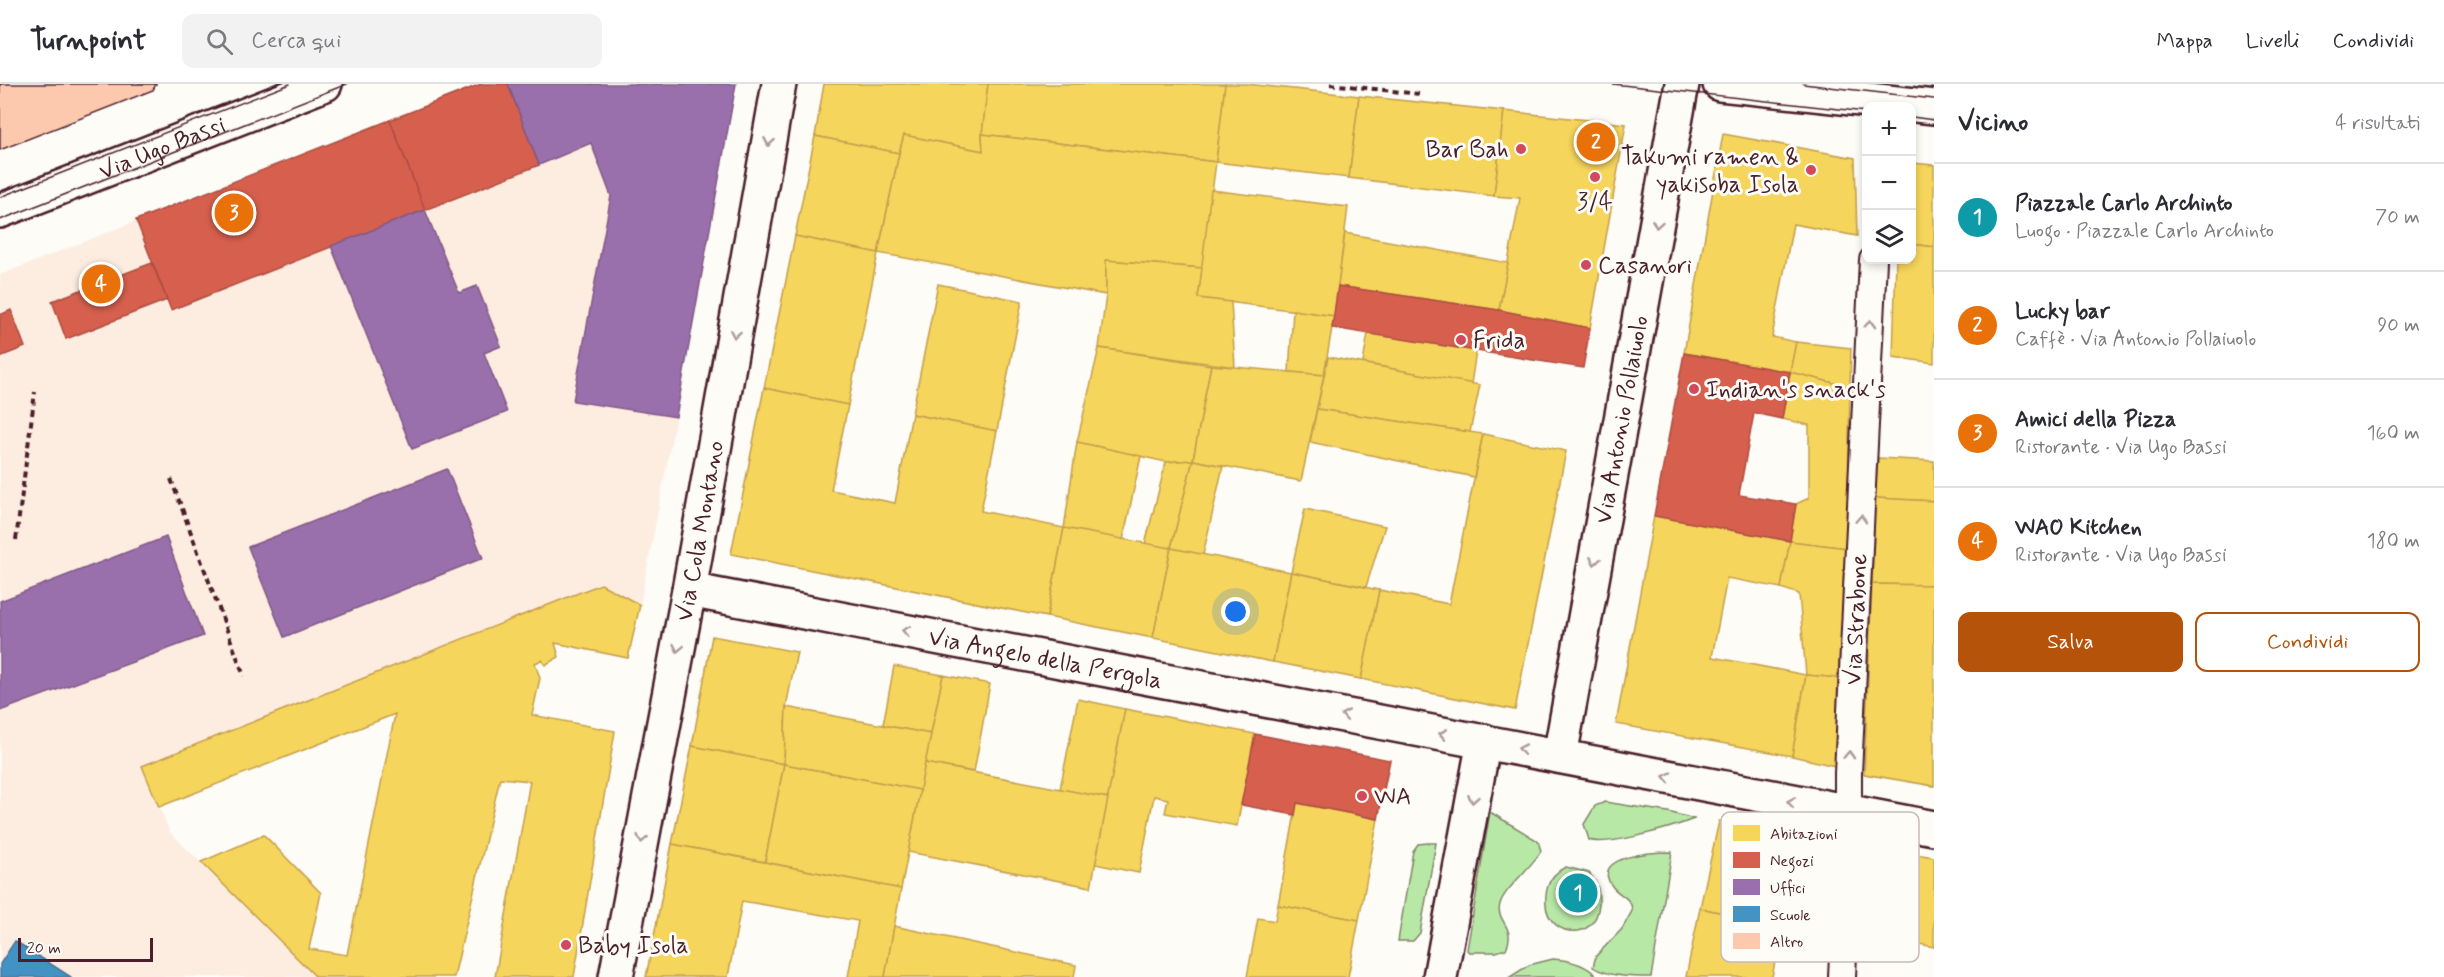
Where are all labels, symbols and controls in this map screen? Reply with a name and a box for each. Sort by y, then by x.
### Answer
search box [182,14,602,68]
text: Turnpoint [30,23,146,60]
icon: search [203,25,236,58]
text: Cerca qui [251,27,341,55]
text: Mappa [2157,27,2213,55]
text: Livelli [2246,27,2300,55]
text: Condividi [2333,27,2414,55]
map controls [1862,102,1916,264]
button: + [1862,102,1916,156]
text: Vicino [1958,106,2028,140]
street label: Via Ugo Bassi [95,110,231,188]
text: 4 risultati [2335,110,2420,137]
pin: 2 [1576,120,1616,164]
place label: Bar Bah [1426,135,1509,166]
one-way arrow [763,136,776,146]
marker: Bar Bah [1514,142,1528,156]
place label: Takumi ramen & yakisoba Isola [1621,142,1799,201]
button: − [1862,156,1916,210]
marker: Takumi ramen & yakisoba Isola [1804,163,1818,177]
marker: 3/4 [1588,170,1602,184]
place label: 3/4 [1577,187,1613,218]
pin: 3 [214,190,254,236]
text: Piazzale Carlo Archinto [2015,190,2233,218]
text: 1 [1973,204,1982,231]
text: 70 m [2375,204,2420,231]
button: layers [1862,210,1916,264]
text: Luogo · Piazzale Carlo Archinto [2015,218,2274,245]
one-way arrow [1651,219,1664,229]
place label: Casanori [1598,251,1692,282]
marker: Casanori [1579,258,1593,272]
pin: 4 [82,262,120,306]
text: Lucky bar [2015,298,2110,326]
text: 2 [1973,312,1982,339]
text: 90 m [2377,312,2420,339]
street label: Via Antonio Pollaiuolo [1588,313,1657,526]
one-way arrow [1863,319,1876,328]
place label: Frida [1473,326,1525,357]
text: Caffè · Via Antonio Pollaiuolo [2015,326,2256,353]
one-way arrow [729,328,742,338]
marker: Frida [1454,333,1468,347]
place label: Indian's snack's [1706,375,1886,406]
marker: Indian's snack's [1687,382,1701,396]
text: Amici della Pizza [2015,406,2176,434]
text: 3 [1973,420,1982,447]
text: 160 m [2367,420,2420,447]
text: Ristorante · Via Ugo Bassi [2015,434,2227,461]
street label: Via Cola Montano [669,438,732,624]
one-way arrow [1854,514,1867,523]
text: WAO Kitchen [2015,514,2142,542]
text: 4 [1972,528,1983,555]
text: 180 m [2367,528,2420,555]
text: Ristorante · Via Ugo Bassi [2015,542,2227,569]
street label: Via Strabone [1838,553,1876,686]
one-way arrow [1589,555,1602,565]
your location [1221,597,1250,626]
button: Salva [1958,612,2183,672]
button: Condividi [2195,612,2420,672]
street label: Via Angelo della Pergola [926,622,1165,697]
one-way arrow [901,625,911,638]
one-way arrow [672,642,685,652]
one-way arrow [1340,709,1350,722]
one-way arrow [1438,728,1448,741]
one-way arrow [1517,743,1527,756]
one-way arrow [1843,751,1856,760]
one-way arrow [1663,771,1673,784]
place label: WA [1374,782,1411,813]
marker: WA [1355,789,1369,803]
one-way arrow [1467,793,1480,803]
one-way arrow [1786,796,1796,809]
legend [1721,812,1919,962]
text: Abitazioni [1770,824,1838,845]
one-way arrow [636,834,649,844]
text: Negozi [1770,851,1814,873]
pin: 1 [1558,870,1598,916]
text: Uffici [1770,878,1806,899]
text: Scuole [1770,905,1811,926]
place label: Baby Isola [578,931,689,962]
text: Altro [1770,932,1803,953]
scale bar [18,935,153,962]
text: 20 m [27,938,61,959]
marker: Baby Isola [559,938,573,952]

